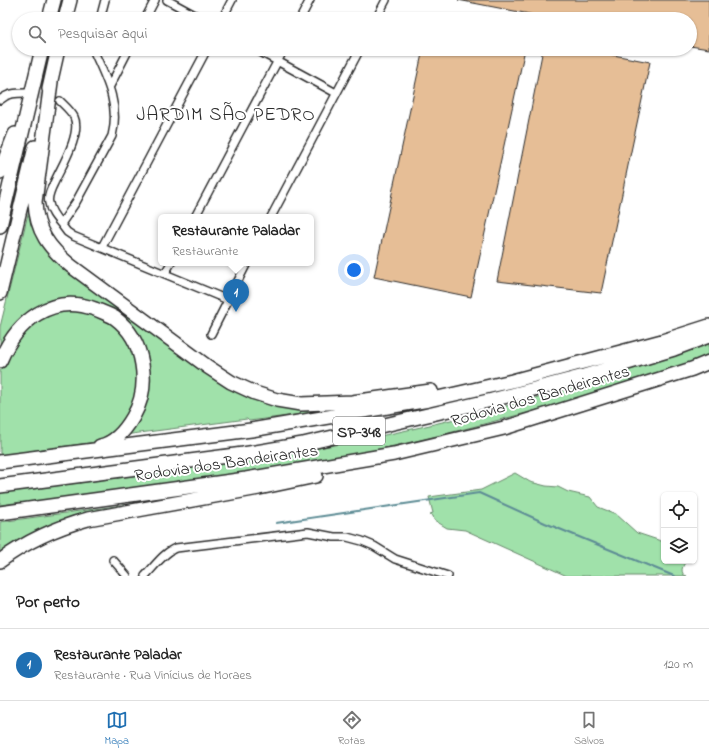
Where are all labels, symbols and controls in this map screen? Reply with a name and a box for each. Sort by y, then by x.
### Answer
search box [12,12,697,56]
icon: search [26,23,48,45]
text: Pesquisar aqui [58,23,147,45]
district label: JARDIM SÃO PEDRO [136,102,316,129]
popup [158,214,314,266]
text: Restaurante Paladar [172,220,300,242]
text: Restaurante [172,242,238,261]
your location [344,260,364,280]
pin: 1 [223,279,249,312]
street label: Rodovia dos Bandeirantes [448,359,633,434]
road number: SP-348 [333,417,385,445]
street label: Rodovia dos Bandeirantes [133,438,320,489]
map controls [661,492,697,564]
button: locate [661,492,697,528]
button: layers [661,528,697,564]
text: Por perto [16,590,80,615]
text: Restaurante Paladar [54,644,182,666]
text: 1 [27,655,31,674]
text: 120 m [663,655,693,674]
text: Restaurante · Rua Vinícius de Moraes [54,666,252,685]
tab: Mapa [104,709,129,749]
tab: Rotas [338,709,365,749]
tab: Salvos [574,709,604,749]

